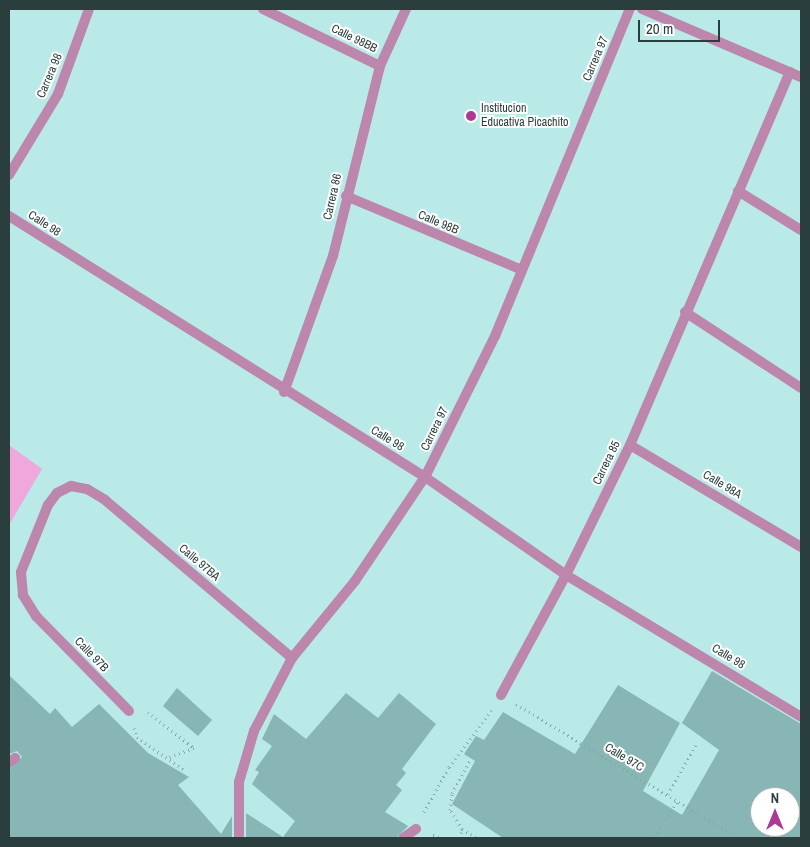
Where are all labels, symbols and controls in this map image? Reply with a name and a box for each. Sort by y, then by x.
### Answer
scale bar [640,10,722,42]
text: 20 m [646,18,673,39]
street label: Calle 98BB [329,22,379,56]
street label: Carrera 97 [580,35,612,83]
street label: Carrera 98 [34,52,66,100]
place label: Institucion Educativa Picachito [481,102,569,130]
marker: Institucion Educativa Picachito [465,110,477,122]
street label: Carrera 86 [321,172,345,222]
street label: Calle 98 [25,208,63,240]
street label: Calle 98B [416,208,460,238]
street label: Carrera 97 [418,405,452,453]
street label: Calle 98 [368,424,406,454]
street label: Carrera 85 [590,439,624,487]
street label: Calle 98A [700,468,744,502]
street label: Calle 97BA [176,542,222,584]
street label: Calle 97B [71,635,111,675]
street label: Calle 98 [709,642,747,672]
street label: Calle 97C [602,741,646,775]
north arrow [750,787,800,837]
text: N [771,789,779,807]

